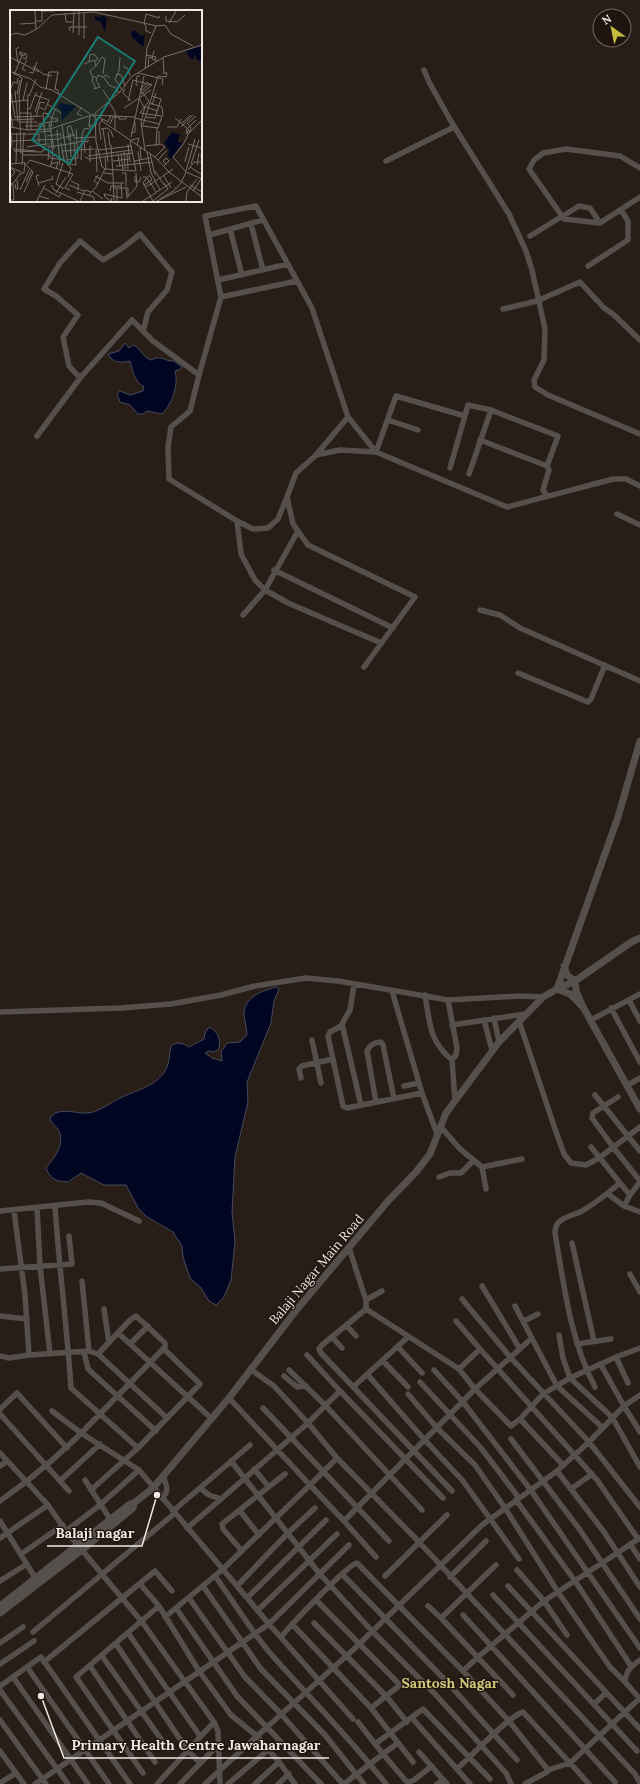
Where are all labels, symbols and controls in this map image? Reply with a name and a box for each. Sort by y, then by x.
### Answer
north arrow [592,8,632,48]
inset map [10,10,202,202]
text: N [599,11,614,28]
street label: Balaji Nagar Main Road [265,1211,368,1328]
callout: Balaji nagar [47,1520,142,1546]
text: Balaji nagar [56,1524,135,1542]
district label: Santosh Nagar [402,1674,499,1692]
callout: Primary Health Centre Jawaharnagar [64,1732,329,1758]
text: Primary Health Centre Jawaharnagar [71,1736,321,1754]

